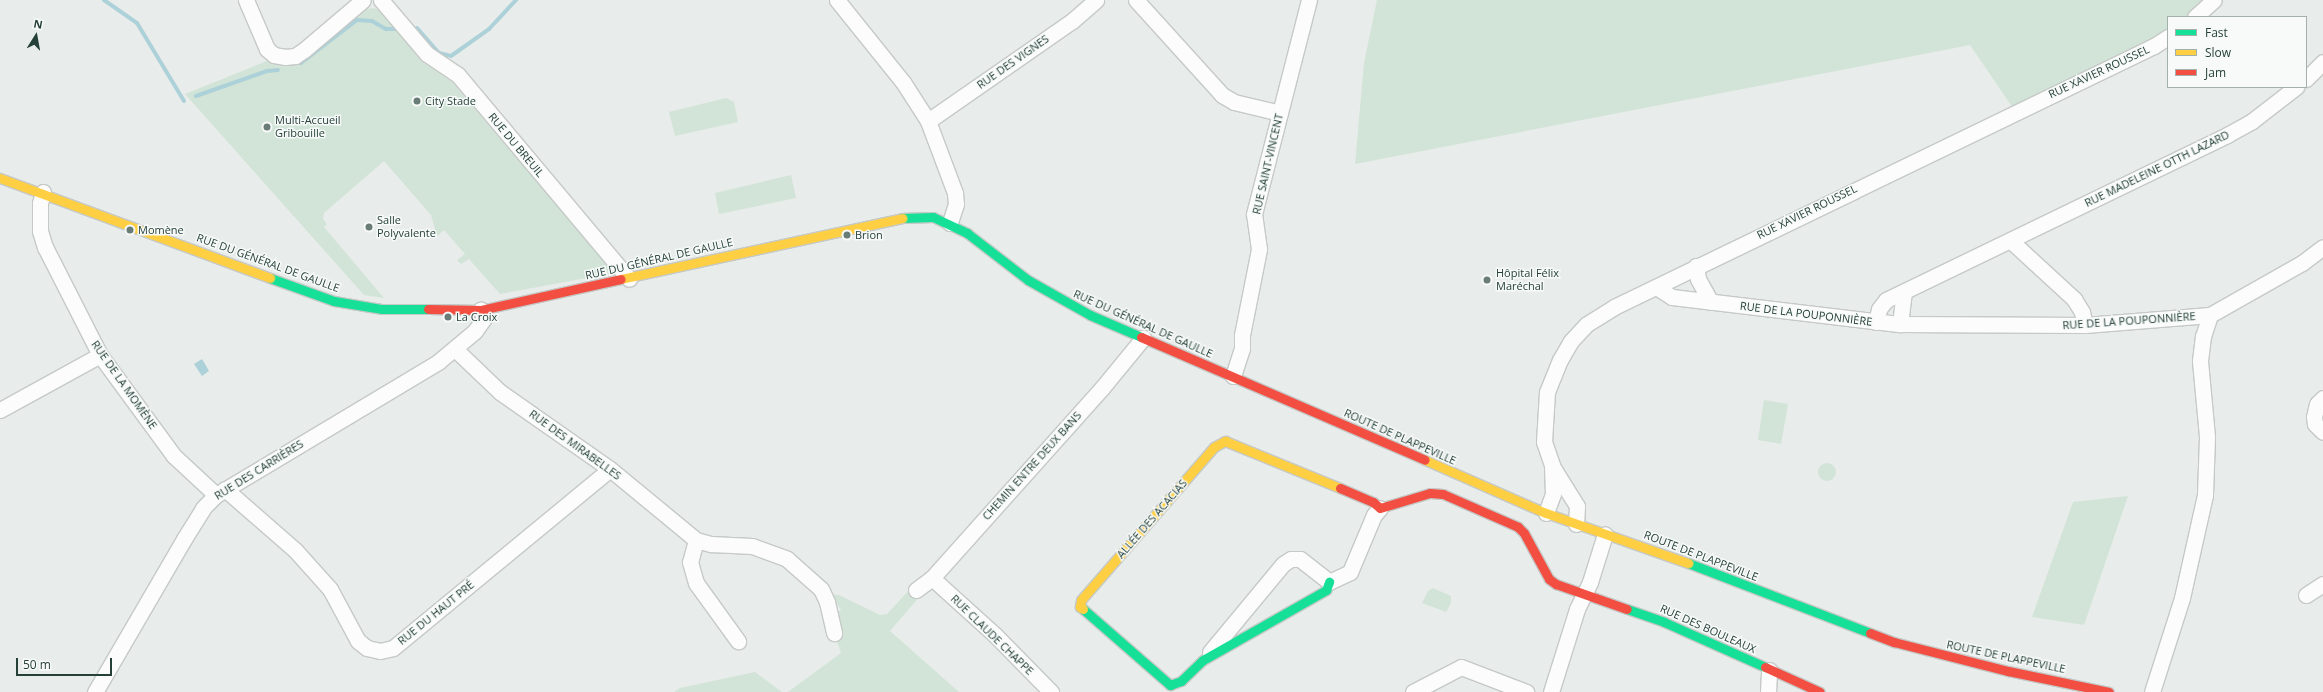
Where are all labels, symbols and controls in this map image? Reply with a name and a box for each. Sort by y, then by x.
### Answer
north arrow [16,16,56,56]
text: N [33,16,44,32]
legend [2167,16,2307,88]
text: Fast [2205,24,2228,41]
street label: RUE DES VIGNES [974,32,1052,92]
street label: RUE XAVIER ROUSSEL [2046,43,2152,101]
text: Slow [2205,44,2231,61]
text: Jam [2205,64,2226,81]
place label: City Stade [425,94,476,108]
marker: City Stade [412,96,422,106]
street label: RUE DU BREUIL [485,110,547,180]
street label: RUE SAINT-VINCENT [1250,112,1286,216]
place label: Multi-Accueil Gribouille [275,114,341,140]
marker: Multi-Accueil Gribouille [262,122,272,132]
street label: RUE MADELEINE OTTH LAZARD [2083,128,2231,210]
street label: RUE XAVIER ROUSSEL [1755,182,1859,242]
place label: Salle Polyvalente [377,214,436,240]
marker: Salle Polyvalente [364,222,374,232]
place label: Momène [138,223,184,237]
marker: Momène [125,225,135,235]
place label: Brion [855,228,883,242]
marker: Brion [842,230,852,240]
street label: RUE DU GÉNÉRAL DE GAULLE [195,231,341,295]
street label: RUE DU GÉNÉRAL DE GAULLE [584,236,734,282]
place label: Hôpital Félix Maréchal [1496,267,1559,293]
marker: Hôpital Félix Maréchal [1481,274,1493,286]
street label: RUE DU GÉNÉRAL DE GAULLE [1071,287,1215,361]
street label: RUE DE LA POUPONNIÈRE [1739,299,1873,329]
place label: La Croix [456,310,497,324]
street label: RUE DE LA POUPONNIÈRE [2062,310,2196,332]
marker: La Croix [443,312,453,322]
street label: RUE DE LA MOMÈNE [88,338,160,432]
street label: ROUTE DE PLAPPEVILLE [1342,406,1458,468]
street label: RUE DES MIRABELLES [526,407,624,483]
street label: CHEMIN ENTRE DEUX BANS [980,409,1084,523]
street label: RUE DES CARRIÈRES [212,437,306,503]
street label: ALLÉE DES ACACIAS [1114,477,1190,561]
street label: ROUTE DE PLAPPEVILLE [1642,528,1760,584]
street label: RUE DU HAUT PRÉ [395,578,477,648]
street label: RUE CLAUDE CHAPPE [948,592,1036,678]
street label: RUE DES BOULEAUX [1658,602,1758,656]
street label: ROUTE DE PLAPPEVILLE [1945,638,2067,676]
scale bar [18,650,114,676]
text: 50 m [23,656,51,673]

